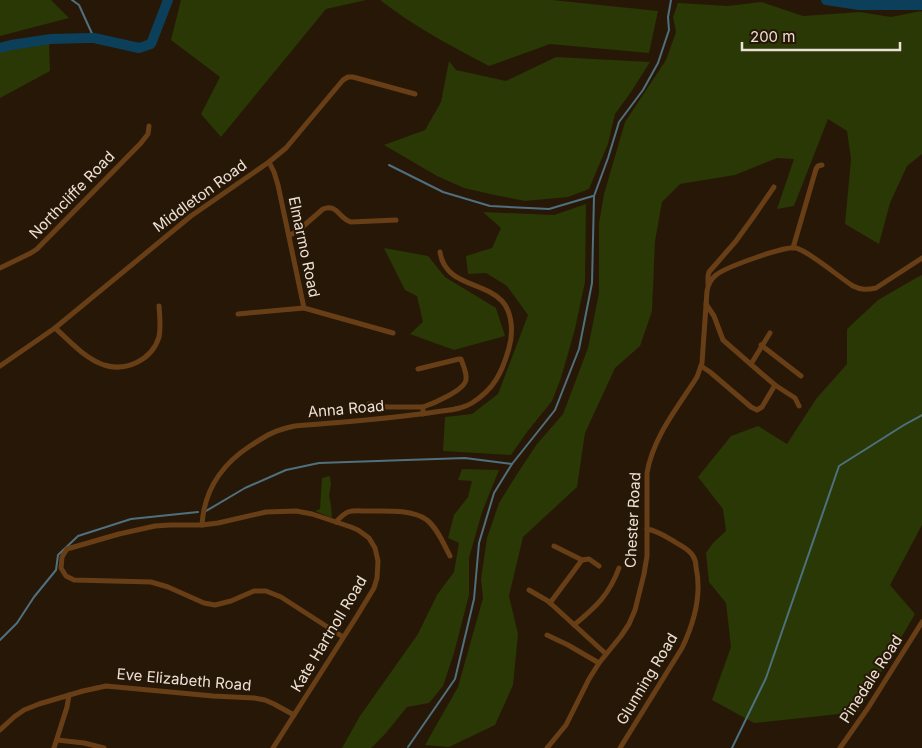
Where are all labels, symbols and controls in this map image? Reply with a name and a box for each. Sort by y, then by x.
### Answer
scale bar [742,20,900,52]
text: 200 m [750,27,795,46]
street label: Northcliffe Road [25,147,118,243]
street label: Middleton Road [149,155,250,236]
street label: Elmarmo Road [285,195,324,299]
street label: Anna Road [307,396,385,421]
street label: Chester Road [621,472,645,568]
street label: Kate Hartnoll Road [286,572,371,695]
street label: Glunning Road [612,629,681,728]
street label: Pinedale Road [835,631,906,726]
street label: Eve Elizabeth Road [116,664,252,695]

